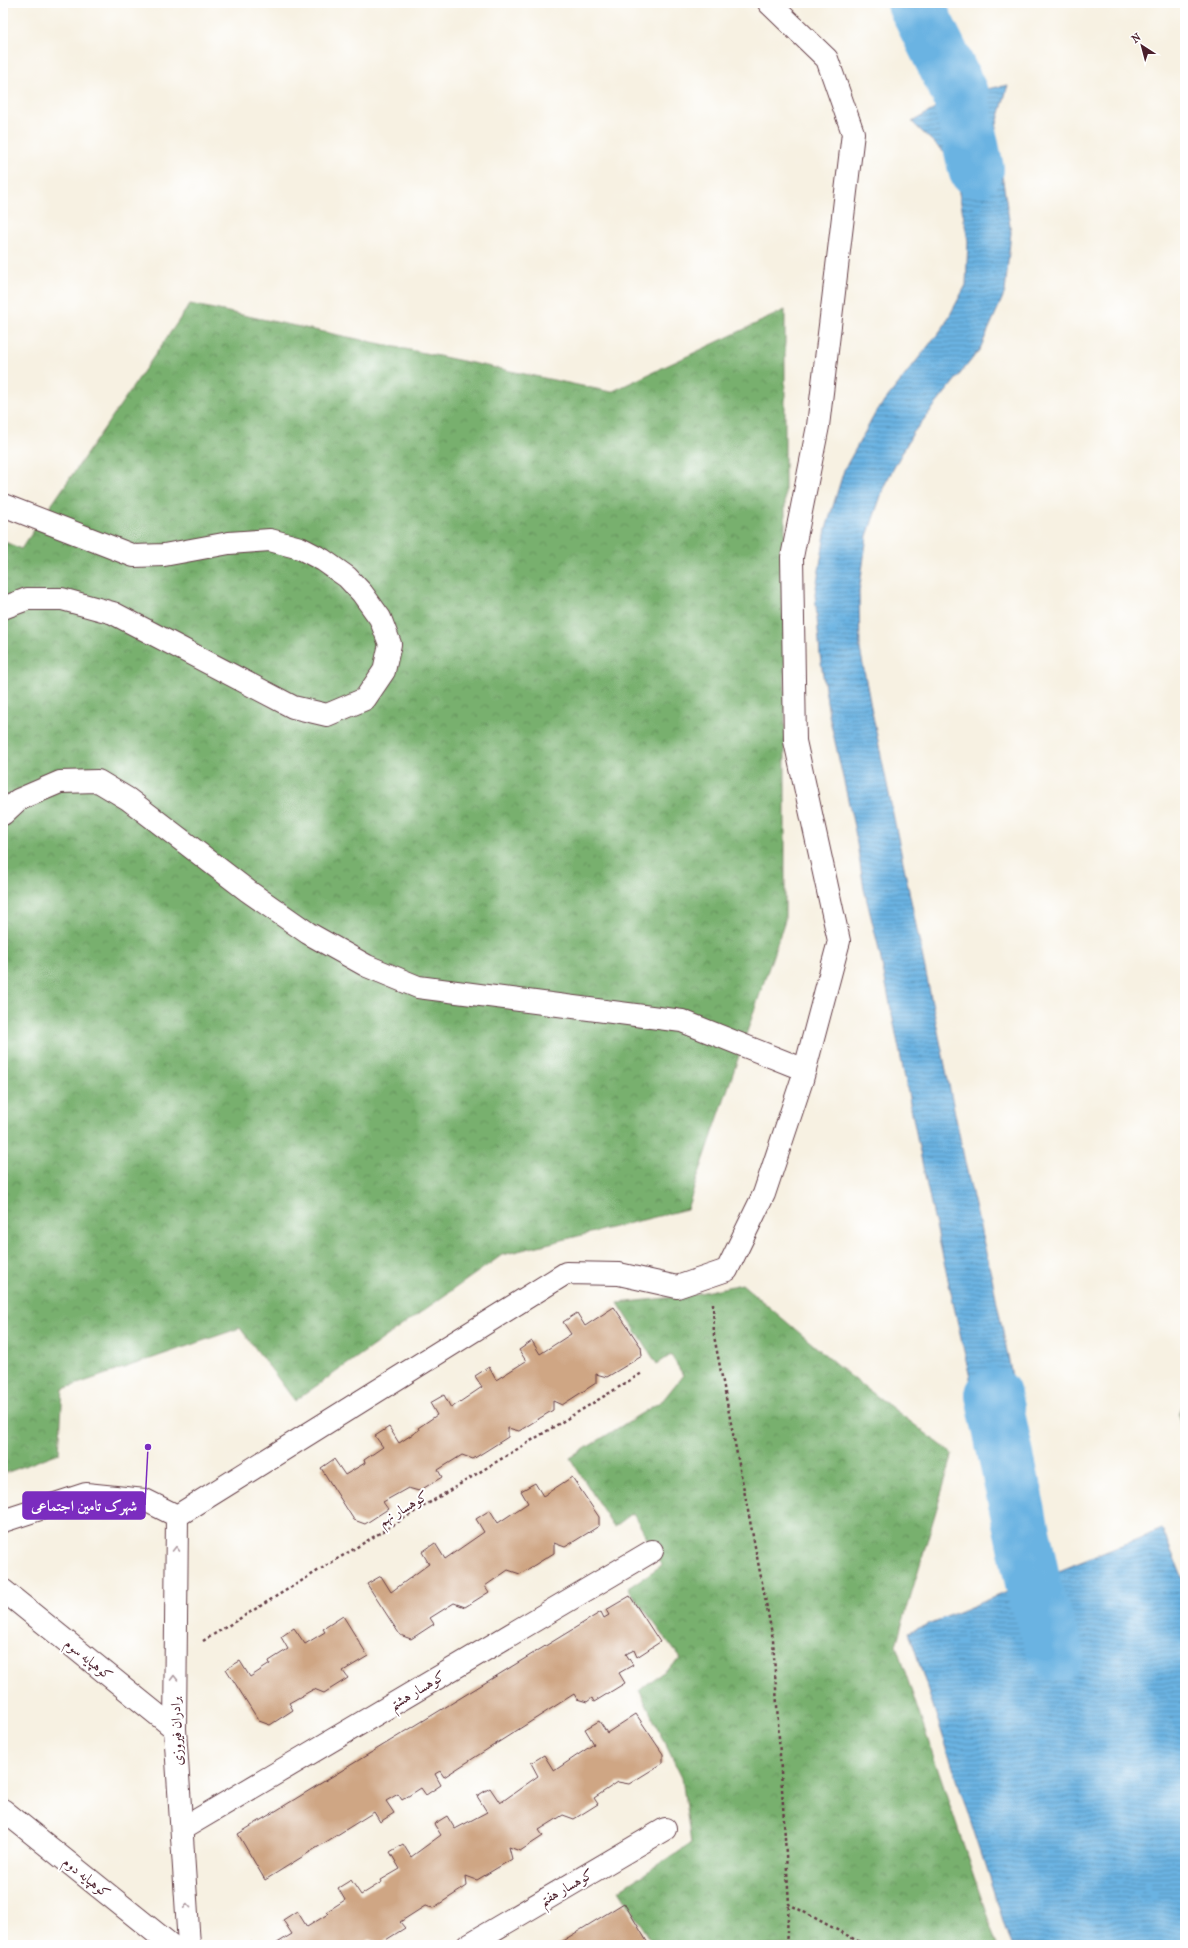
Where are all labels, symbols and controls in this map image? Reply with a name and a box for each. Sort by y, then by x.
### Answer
north arrow [1122,26,1162,66]
text: N [1129,30,1144,46]
street label: کوهسار نهم [375,1487,434,1534]
callout: شهرک تامین اجتماعی [23,1492,145,1519]
text: شهرک تامین اجتماعی [30,1497,137,1516]
one-way arrow [172,1546,180,1552]
street label: کوهپایه سوم [59,1635,116,1687]
street label: کوهسار هشتم [386,1667,451,1718]
one-way arrow [170,1675,178,1681]
street label: برادران فیروزی [167,1696,186,1766]
street label: کوهپایه دوم [57,1853,114,1905]
street label: کوهسار هفتم [536,1865,599,1914]
one-way arrow [182,1903,191,1909]

